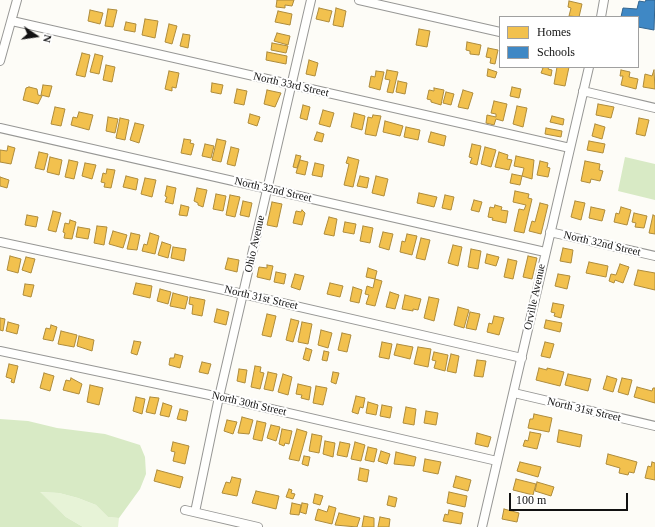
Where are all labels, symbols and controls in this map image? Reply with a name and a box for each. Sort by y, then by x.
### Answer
north arrow [16,16,56,56]
legend [499,16,639,68]
text: Homes [537,25,571,39]
text: N [41,33,54,44]
text: Schools [537,45,575,59]
street label: North 33rd Street [252,70,330,100]
street label: North 32nd Street [233,175,313,205]
street label: Ohio Avenue [242,214,268,274]
street label: North 32nd Street [562,229,642,259]
street label: Orville Avenue [522,263,548,331]
street label: North 31st Street [223,283,299,313]
street label: North 30th Street [210,389,288,419]
street label: North 31st Street [546,395,622,425]
scale bar [511,485,630,511]
text: 100 m [516,493,546,507]

